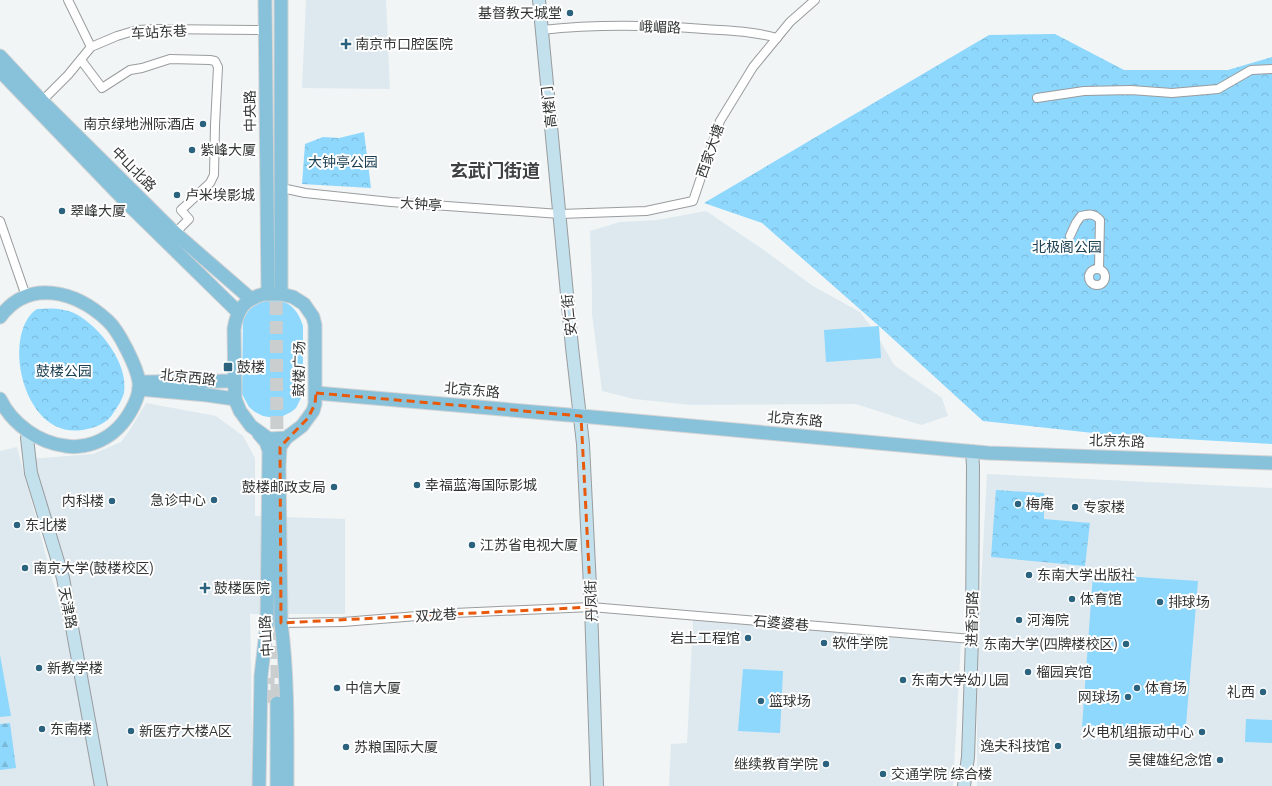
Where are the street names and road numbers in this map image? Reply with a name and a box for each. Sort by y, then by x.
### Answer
street label: 峨嵋路 [639,18,681,36]
street label: 车站东巷 [131,23,187,41]
street label: 高楼门 [539,85,559,129]
street label: 中央路 [242,90,258,132]
street label: 西家大塘 [693,122,727,180]
street label: 中山北路 [109,144,159,194]
street label: 大钟亭 [399,195,443,213]
street label: 安仁街 [559,293,579,337]
street label: 鼓楼广场 [291,341,307,397]
street label: 北京西路 [159,366,217,388]
street label: 北京东路 [443,380,501,400]
street label: 北京东路 [766,409,824,429]
street label: 北京东路 [1089,432,1145,450]
street label: 丹凤街 [582,580,600,622]
street label: 天津路 [56,586,80,630]
street label: 进香河路 [964,591,980,647]
street label: 双龙巷 [414,606,458,624]
street label: 石婆婆巷 [752,613,810,633]
street label: 中山路 [257,614,275,658]

